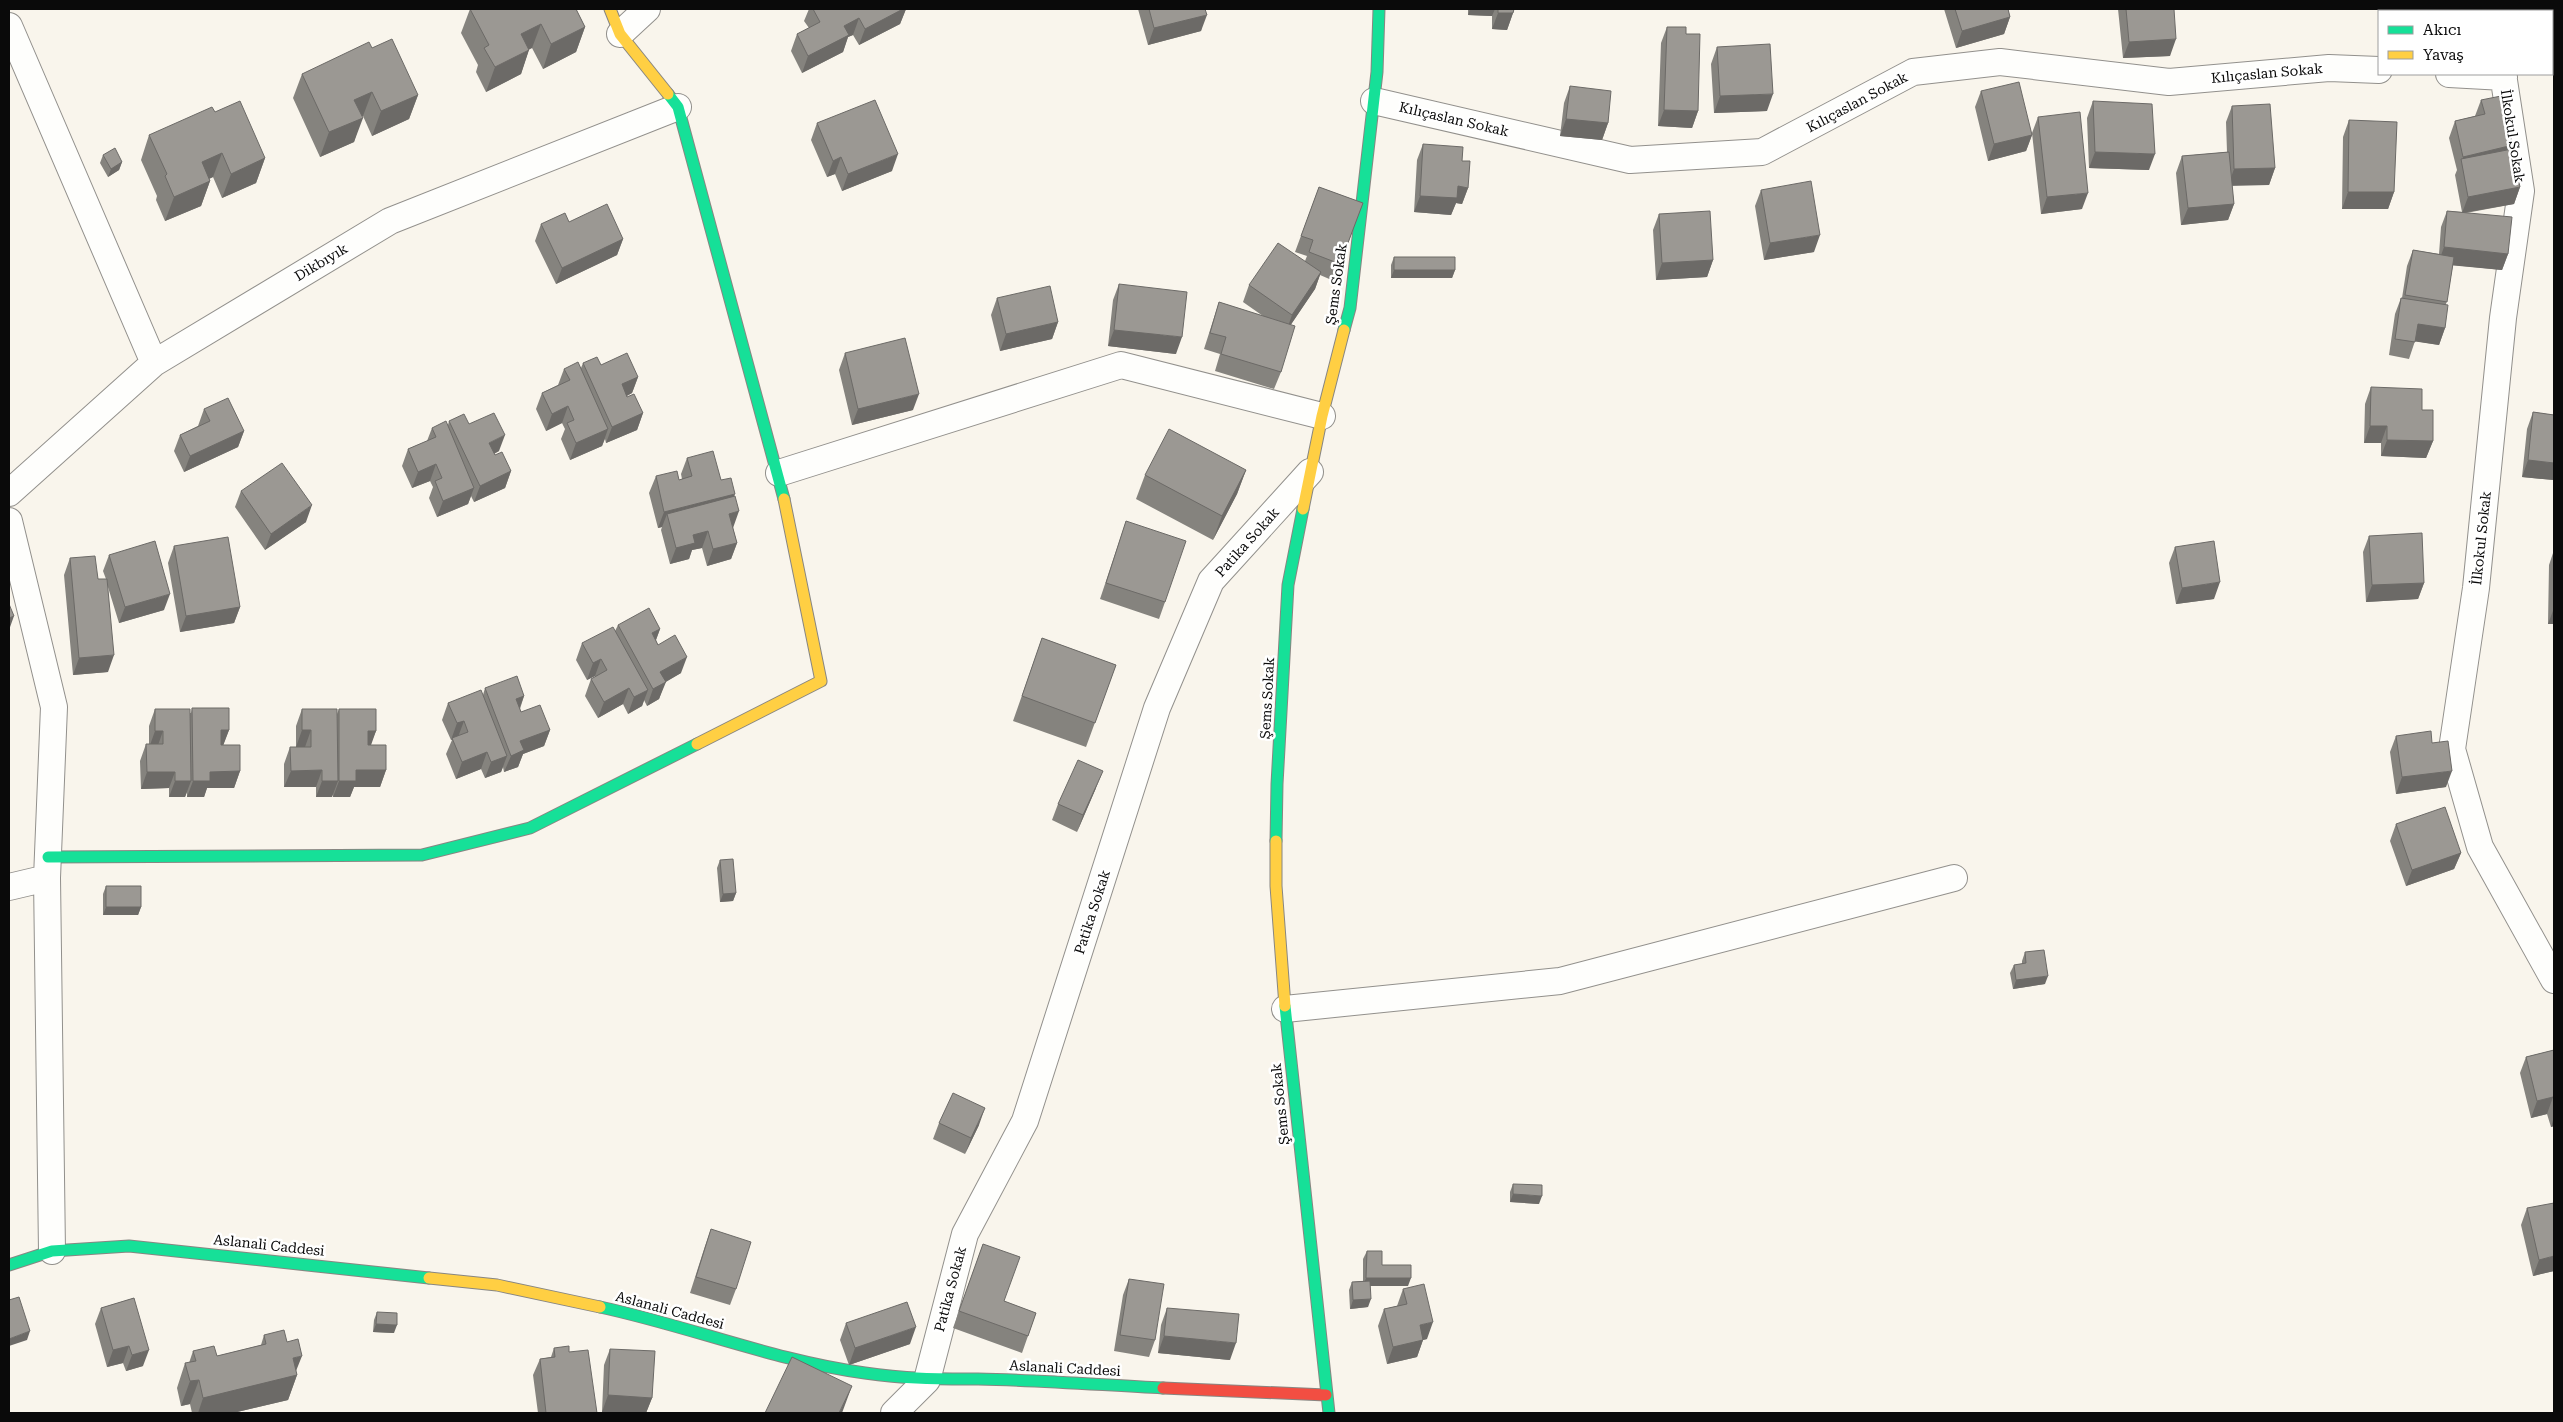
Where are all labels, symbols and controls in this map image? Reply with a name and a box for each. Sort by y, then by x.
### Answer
legend [2378,10,2553,75]
text: Akıcı [2423,21,2461,39]
text: Yavaş [2423,46,2464,64]
street label: Kılıçaslan Sokak [2210,60,2324,86]
street label: Kılıçaslan Sokak [1804,69,1910,135]
street label: İlkokul Sokak [2498,88,2528,184]
street label: Kılıçaslan Sokak [1397,99,1511,139]
street label: Dikbıyık [292,240,350,284]
street label: Şems Sokak [1322,242,1350,326]
street label: İlkokul Sokak [2468,490,2494,586]
street label: Patika Sokak [1212,504,1282,580]
street label: Şems Sokak [1257,657,1277,739]
street label: Patika Sokak [1071,868,1113,956]
street label: Şems Sokak [1268,1062,1292,1146]
street label: Aslanali Caddesi [213,1231,326,1259]
street label: Patika Sokak [931,1244,969,1333]
street label: Aslanali Caddesi [614,1288,727,1332]
street label: Aslanali Caddesi [1009,1357,1122,1379]

